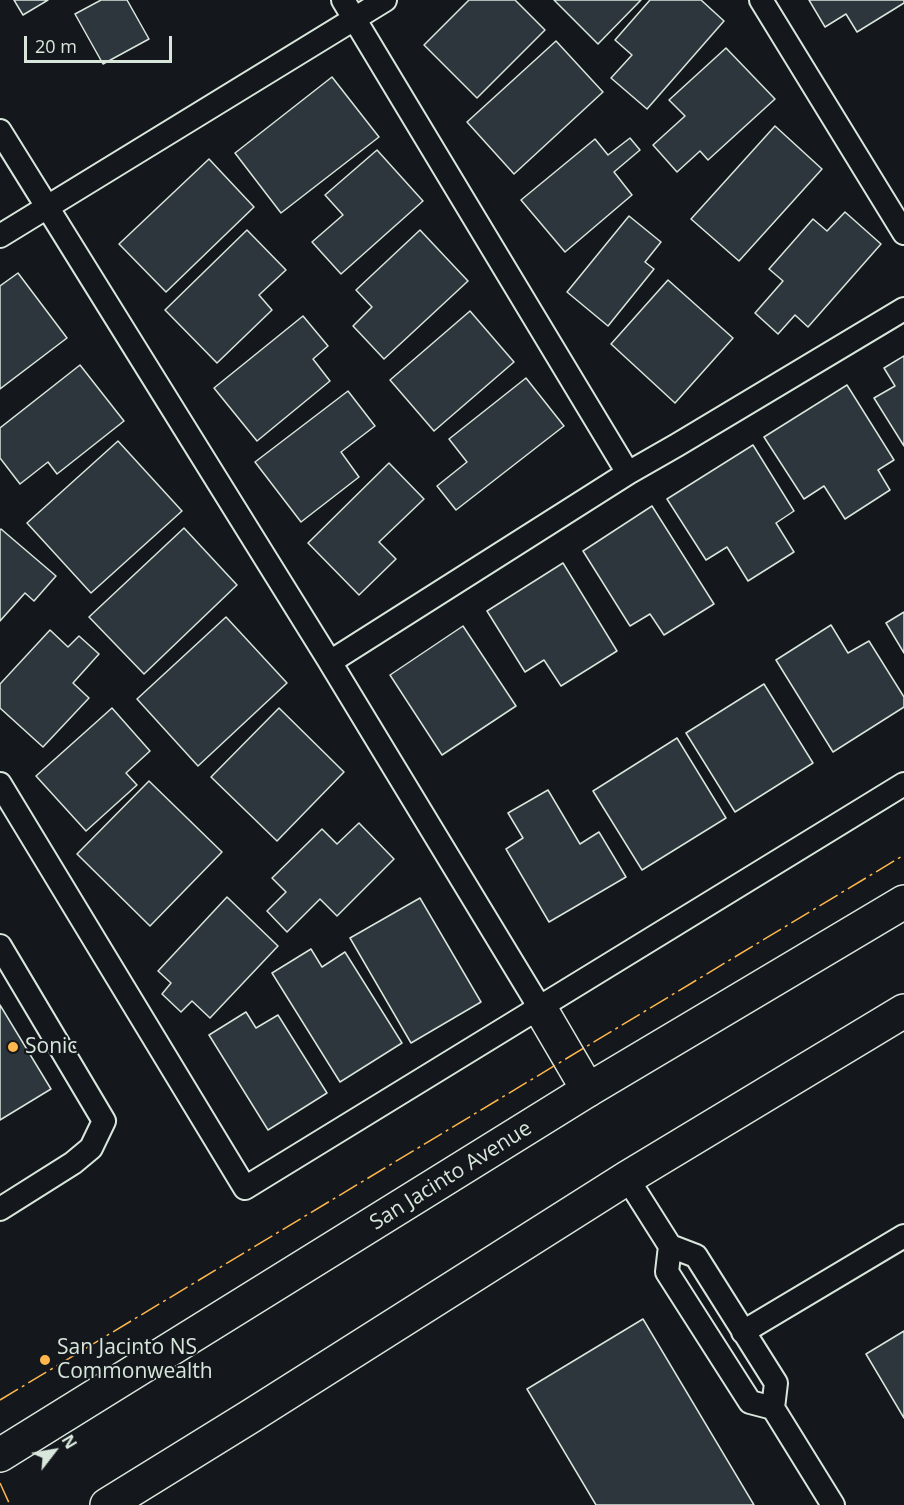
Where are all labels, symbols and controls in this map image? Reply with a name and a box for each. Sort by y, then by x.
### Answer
scale bar [27,24,176,62]
text: 20 m [35,34,77,58]
place label: Sonic [25,1034,77,1060]
marker: Sonic [6,1040,20,1054]
street label: San Jacinto Avenue [366,1116,536,1236]
place label: San Jacinto NS Commonwealth [57,1335,213,1385]
marker: San Jacinto NS Commonwealth [38,1353,52,1367]
north arrow [24,1421,84,1481]
text: N [57,1430,82,1453]

